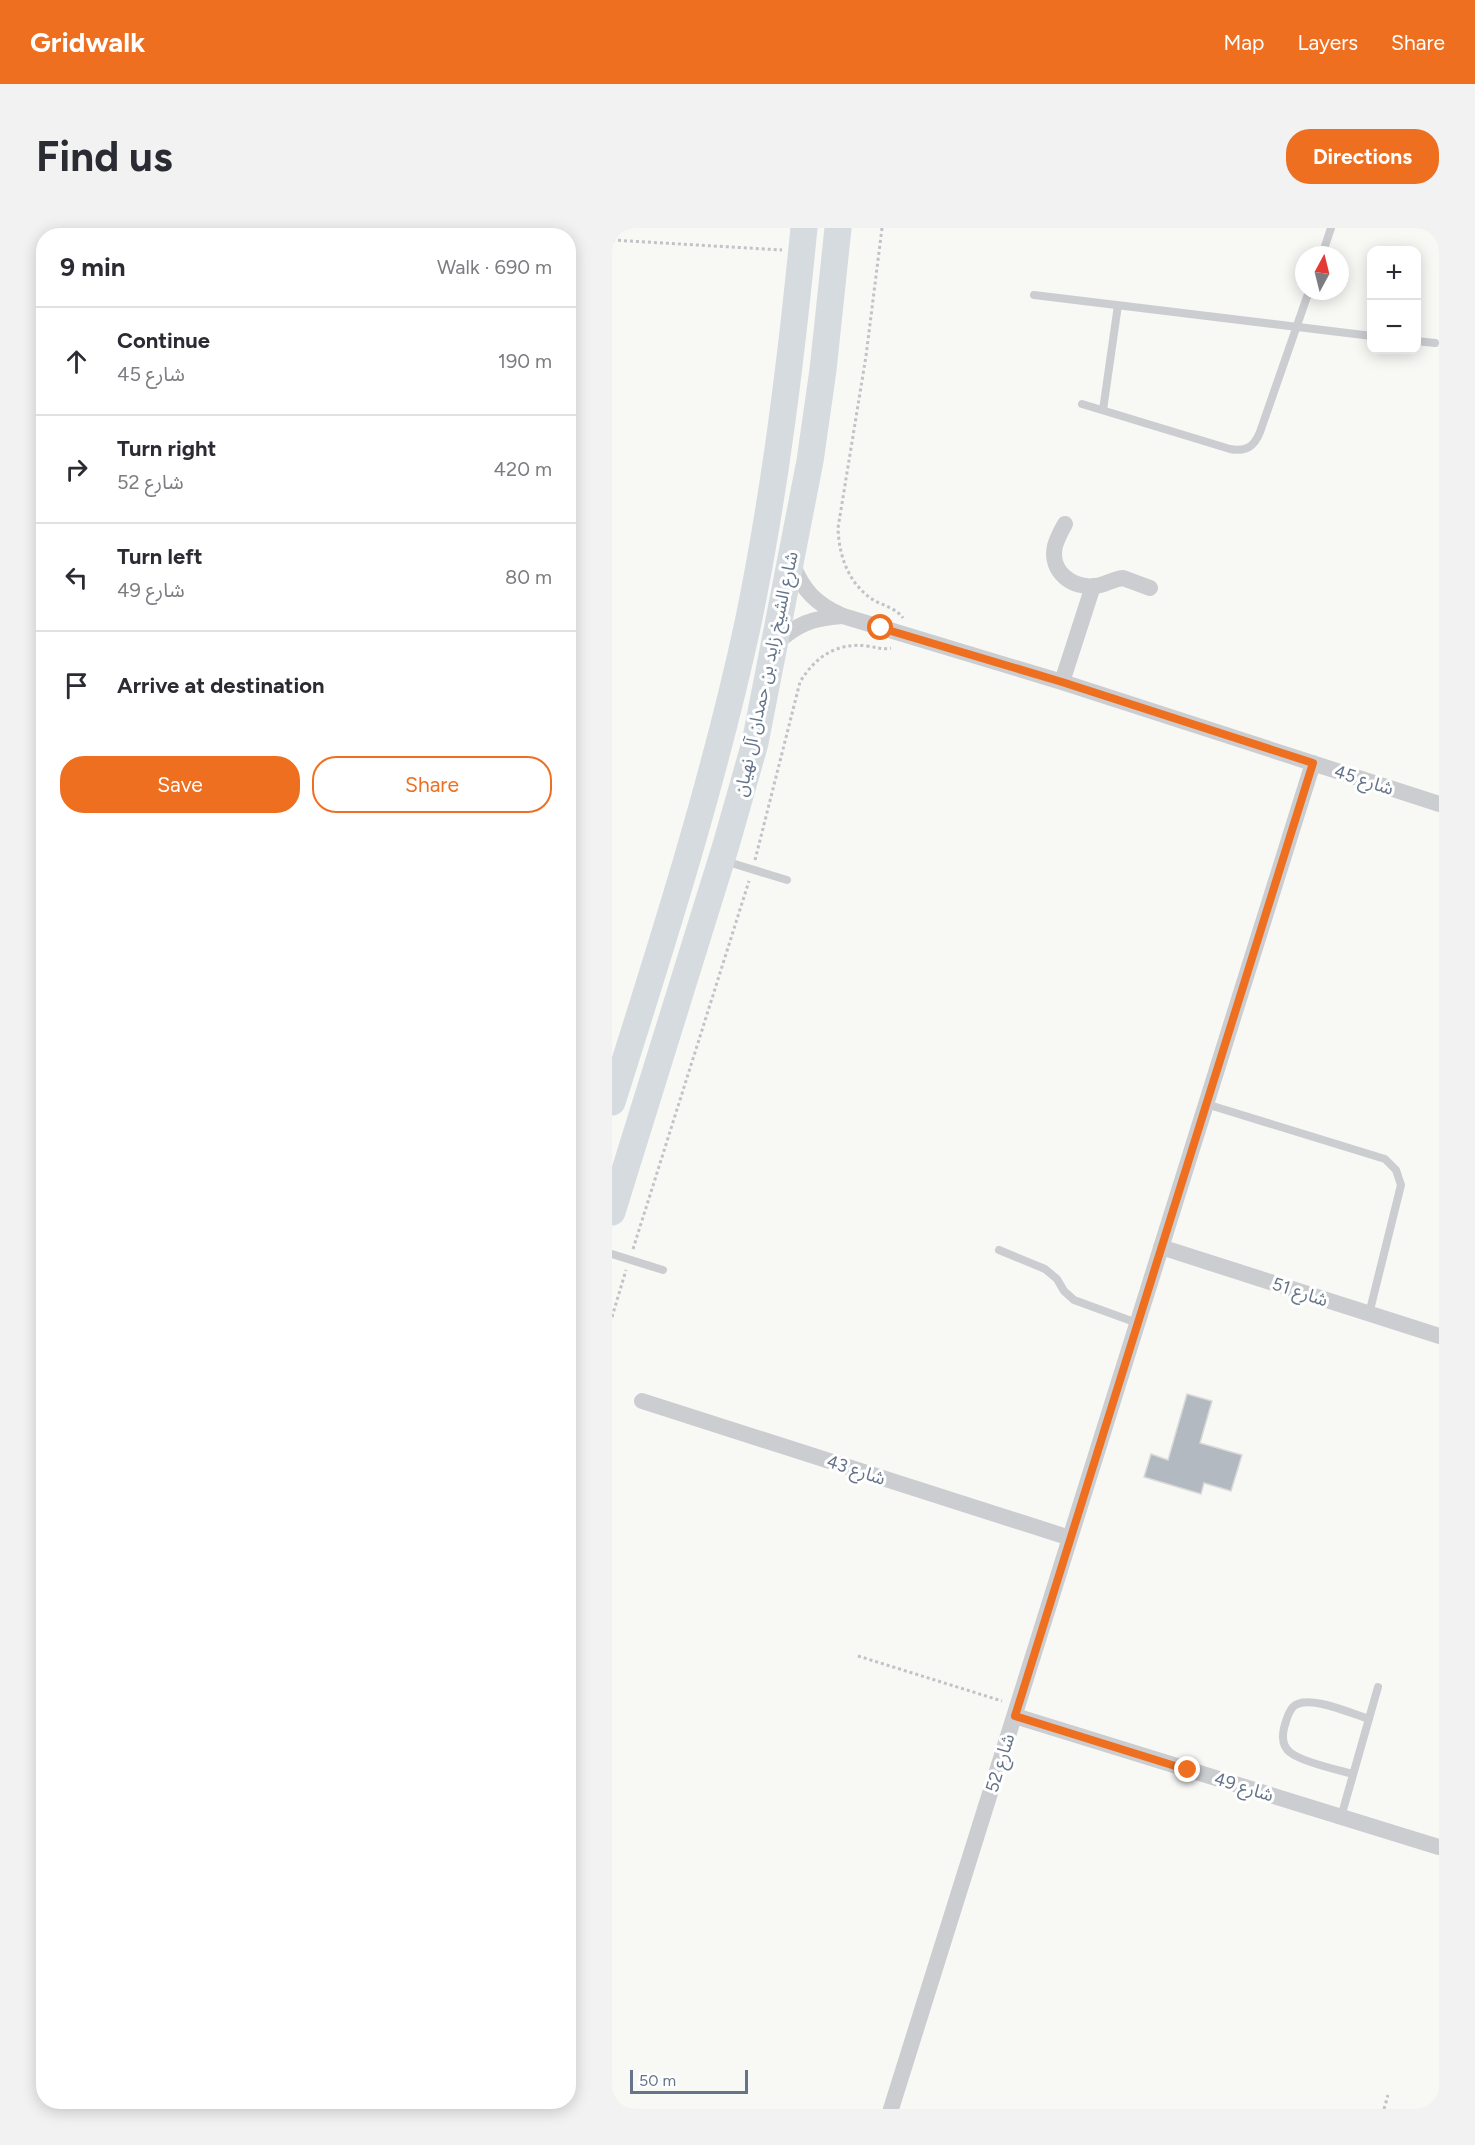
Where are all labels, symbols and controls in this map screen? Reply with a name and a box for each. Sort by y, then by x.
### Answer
text: Gridwalk [30,25,145,59]
text: Map [1224,30,1264,55]
text: Layers [1297,30,1358,55]
text: Share [1391,30,1445,55]
button: Directions [1286,129,1439,184]
text: Find us [36,131,173,182]
north arrow [1295,246,1349,300]
map controls [1367,246,1421,354]
button: + [1367,246,1421,300]
text: 9 min [60,251,126,283]
text: Walk · 690 m [437,255,552,279]
button: − [1367,300,1421,354]
text: Continue [117,327,210,354]
icon: ahead [60,345,93,378]
text: 190 m [498,349,552,373]
text: شارع 45 [117,362,185,386]
text: Turn right [117,435,216,462]
icon: right [60,453,93,486]
text: 420 m [494,457,552,481]
text: شارع 52 [117,470,184,494]
text: Turn left [117,543,203,570]
street label: شارع الشيخ زايد بن حمدان آل نهيان [729,549,806,799]
icon: left [60,561,93,594]
text: 80 m [505,565,552,589]
text: شارع 49 [117,578,185,602]
route start [867,614,893,640]
icon: arrive [60,669,93,702]
text: Arrive at destination [117,672,325,699]
button: Save [60,756,300,813]
button: Share [312,756,552,813]
street label: شارع 45 [1331,760,1396,803]
street label: شارع 51 [1268,1273,1331,1314]
street label: شارع 43 [823,1450,888,1493]
street label: شارع 52 [981,1731,1022,1796]
route end [1174,1756,1200,1782]
street label: شارع 49 [1211,1768,1276,1809]
scale bar [630,2067,748,2094]
text: 50 m [639,2071,676,2090]

